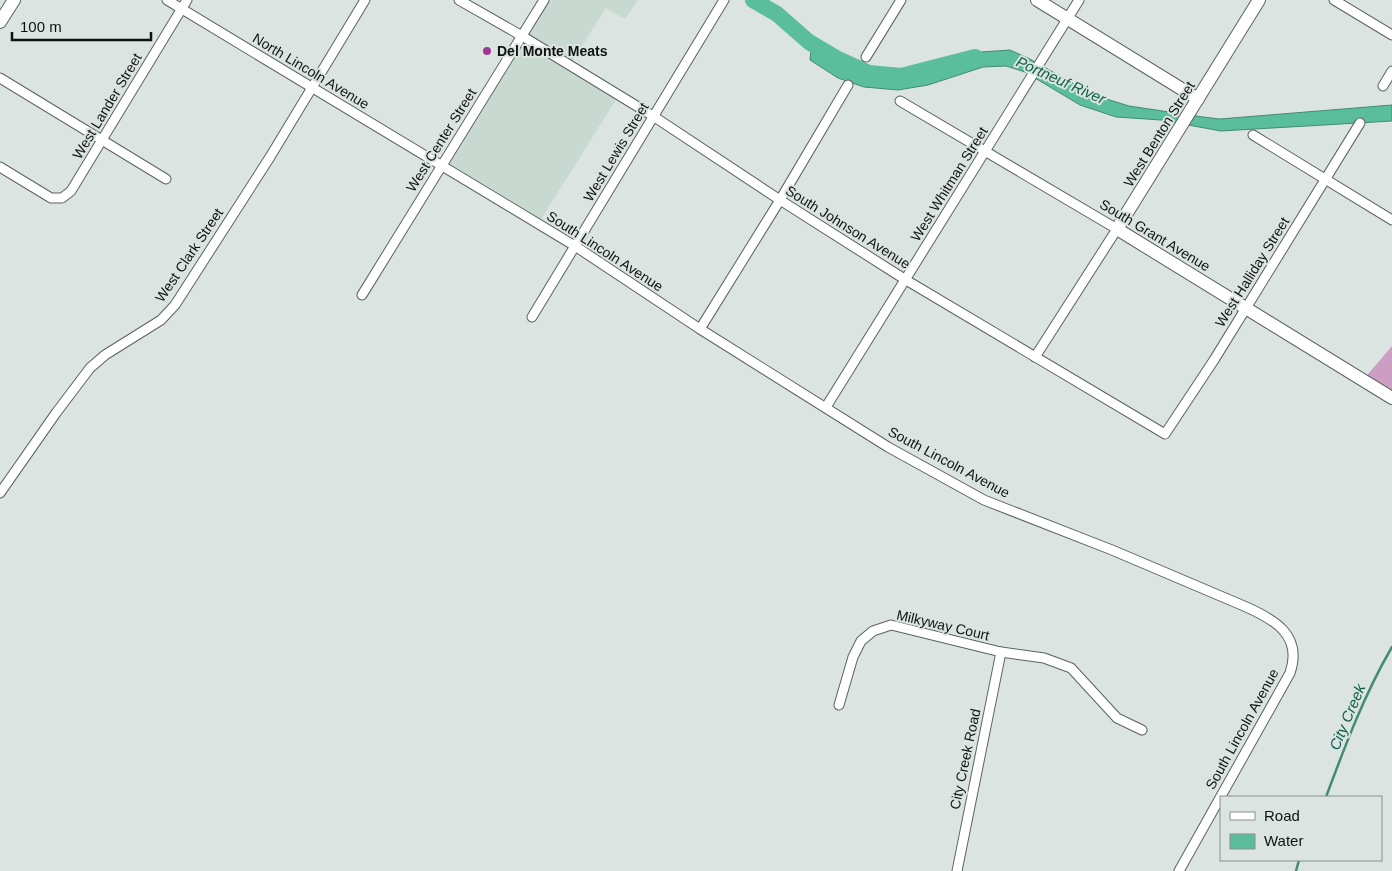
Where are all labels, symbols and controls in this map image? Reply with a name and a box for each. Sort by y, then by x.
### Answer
scale bar [12,10,151,42]
text: 100 m [20,18,62,35]
street label: North Lincoln Avenue [250,30,372,112]
place label: Del Monte Meats [497,43,608,59]
marker: Del Monte Meats [481,45,493,57]
street label: West Lander Street [69,50,145,162]
water label: Portneuf River [1014,53,1109,108]
street label: West Benton Street [1120,78,1198,190]
street label: West Center Street [403,85,479,195]
street label: West Lewis Street [580,100,652,204]
street label: West Whitman Street [907,124,991,244]
street label: South Johnson Avenue [783,182,913,272]
street label: South Grant Avenue [1097,196,1213,274]
street label: West Clark Street [152,205,226,305]
street label: South Lincoln Avenue [544,207,666,295]
street label: West Halliday Street [1212,214,1292,330]
street label: South Lincoln Avenue [886,423,1013,501]
street label: Milkyway Court [895,607,991,643]
street label: South Lincoln Avenue [1202,666,1282,792]
water label: City Creek [1325,680,1369,753]
street label: City Creek Road [946,707,984,811]
legend [1220,796,1382,861]
text: Road [1264,807,1300,824]
text: Water [1264,832,1303,849]

